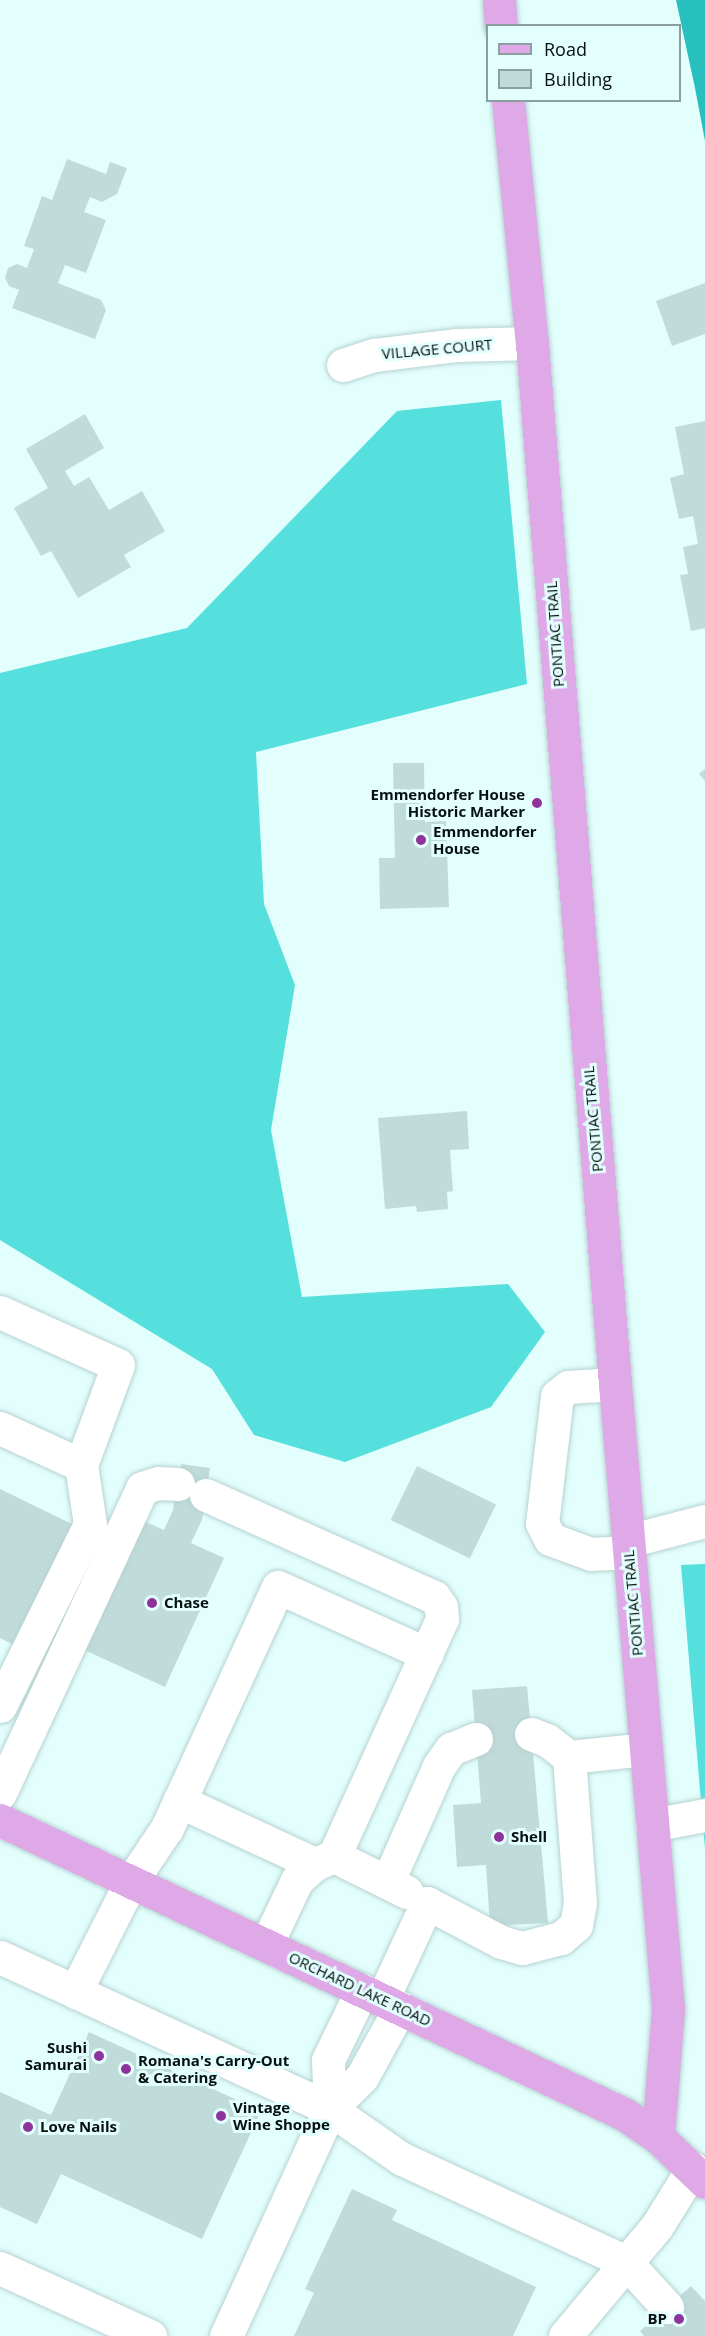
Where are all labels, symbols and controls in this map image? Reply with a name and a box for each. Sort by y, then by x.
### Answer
legend [486,24,681,102]
text: Road [544,37,587,61]
text: Building [544,67,612,91]
street label: VILLAGE COURT [381,335,493,363]
street label: PONTIAC TRAIL [542,580,568,688]
place label: Emmendorfer House Historic Marker [371,785,525,820]
marker: Emmendorfer House Historic Marker [530,796,544,810]
place label: Emmendorfer House [433,822,537,857]
marker: Emmendorfer House [414,833,428,847]
street label: PONTIAC TRAIL [579,1065,607,1173]
street label: PONTIAC TRAIL [619,1549,647,1657]
place label: Chase [164,1594,209,1612]
marker: Chase [145,1596,159,1610]
place label: Shell [511,1828,547,1846]
marker: Shell [492,1830,506,1844]
street label: ORCHARD LAKE ROAD [286,1948,434,2030]
place label: Sushi Samurai [25,2038,87,2073]
marker: Sushi Samurai [92,2049,106,2063]
place label: Romana's Carry-Out & Catering [138,2051,289,2086]
marker: Romana's Carry-Out & Catering [119,2062,133,2076]
place label: Vintage Wine Shoppe [233,2098,330,2133]
marker: Vintage Wine Shoppe [214,2109,228,2123]
place label: Love Nails [40,2118,117,2136]
marker: Love Nails [21,2120,35,2134]
place label: BP [648,2310,667,2328]
marker: BP [672,2312,686,2326]

